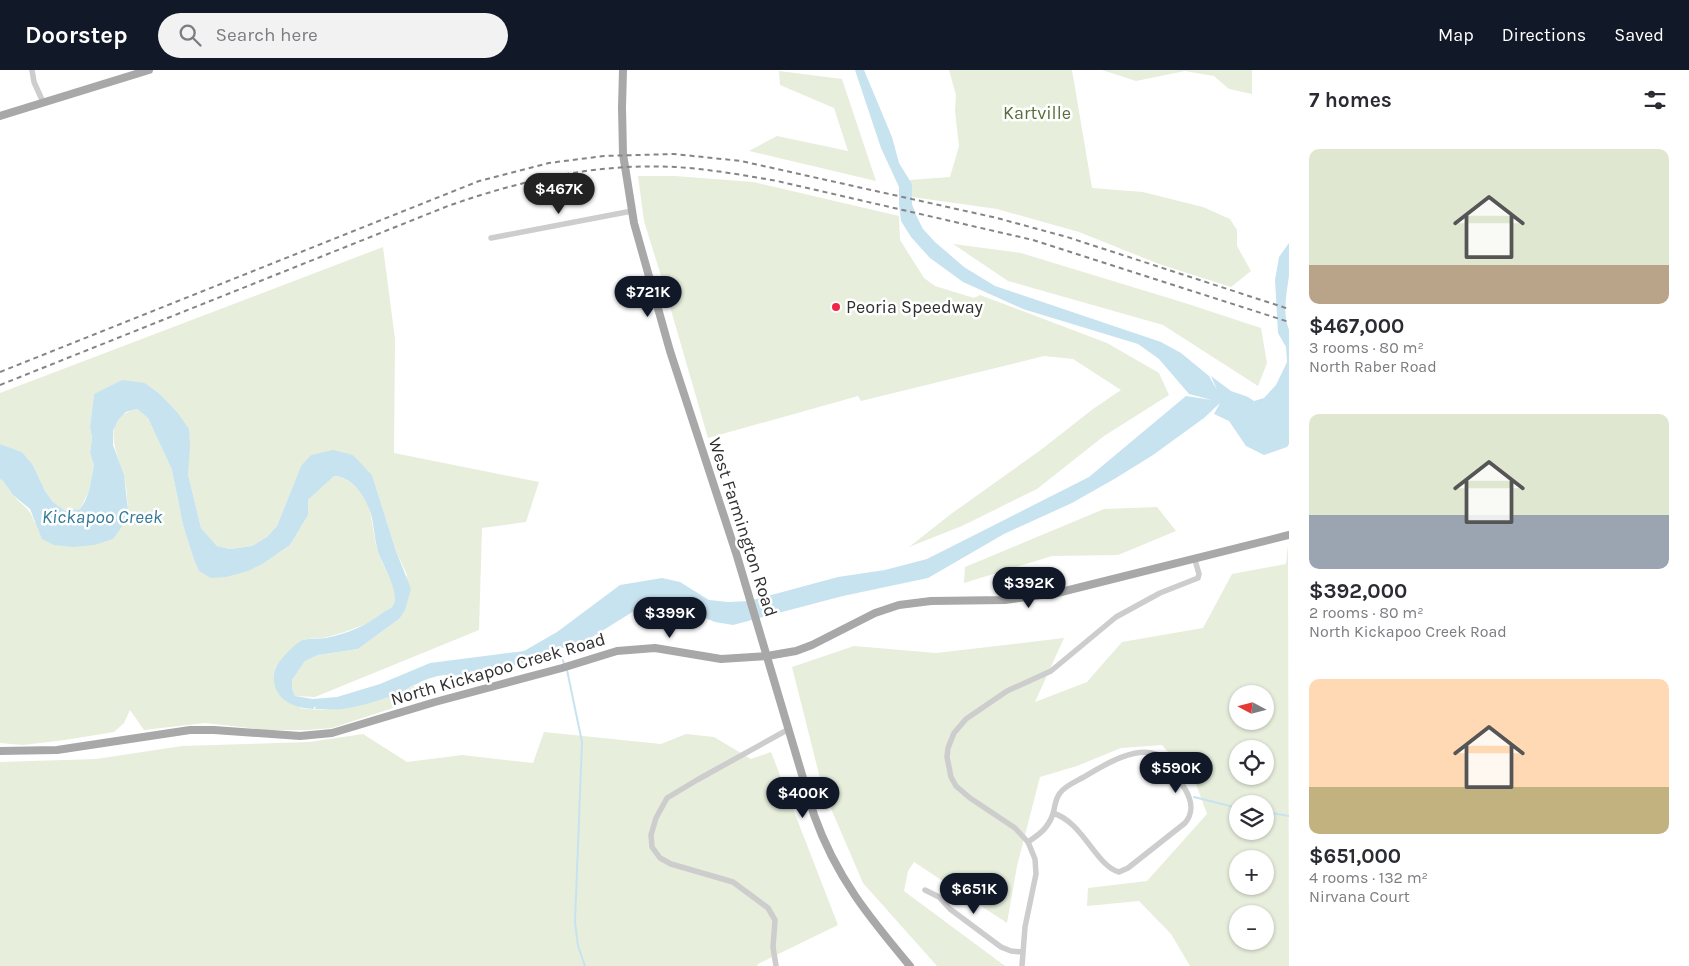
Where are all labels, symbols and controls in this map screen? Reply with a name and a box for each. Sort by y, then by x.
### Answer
search box [158,13,508,58]
text: Doorstep [25,21,128,49]
icon: search [176,21,204,49]
text: Search here [216,24,318,46]
text: Map [1438,24,1474,46]
text: Directions [1502,24,1586,46]
text: Saved [1614,24,1664,46]
icon: filters [1641,86,1669,114]
text: 7 homes [1309,88,1392,112]
park label: Kartville [1003,102,1071,124]
pin: $467K [524,172,594,215]
text: $467K [535,179,583,198]
icon: home [1444,182,1534,272]
pin: $721K [613,276,683,318]
text: $721K [626,282,670,301]
place label: Peoria Speedway [846,296,984,318]
marker: Peoria Speedway [830,301,842,313]
text: $467,000 [1309,314,1404,338]
text: 3 rooms · 80 m² [1309,338,1424,357]
text: North Raber Road [1309,357,1437,376]
street label: West Farmington Road [704,435,782,619]
icon: home [1444,447,1534,537]
water label: Kickapoo Creek [42,506,163,528]
pin: $392K [994,566,1064,609]
text: $392K [1004,573,1054,592]
text: $392,000 [1309,579,1407,603]
pin: $399K [635,596,705,639]
text: $399K [645,603,695,622]
text: 2 rooms · 80 m² [1309,603,1424,622]
text: North Kickapoo Creek Road [1309,622,1507,641]
street label: North Kickapoo Creek Road [388,628,608,710]
north arrow [1229,685,1274,730]
map controls [1229,685,1274,950]
icon: home [1444,712,1534,802]
button: locate [1229,740,1274,785]
pin: $590K [1141,752,1211,794]
text: $590K [1151,758,1201,777]
pin: $400K [768,776,838,819]
text: $400K [777,783,829,802]
button: layers [1229,795,1274,840]
text: $651,000 [1309,844,1401,868]
button: + [1229,850,1274,895]
text: 4 rooms · 132 m² [1309,868,1428,887]
pin: $651K [939,872,1009,915]
text: $651K [951,879,997,898]
text: Nirvana Court [1309,887,1410,906]
button: − [1229,905,1274,950]

